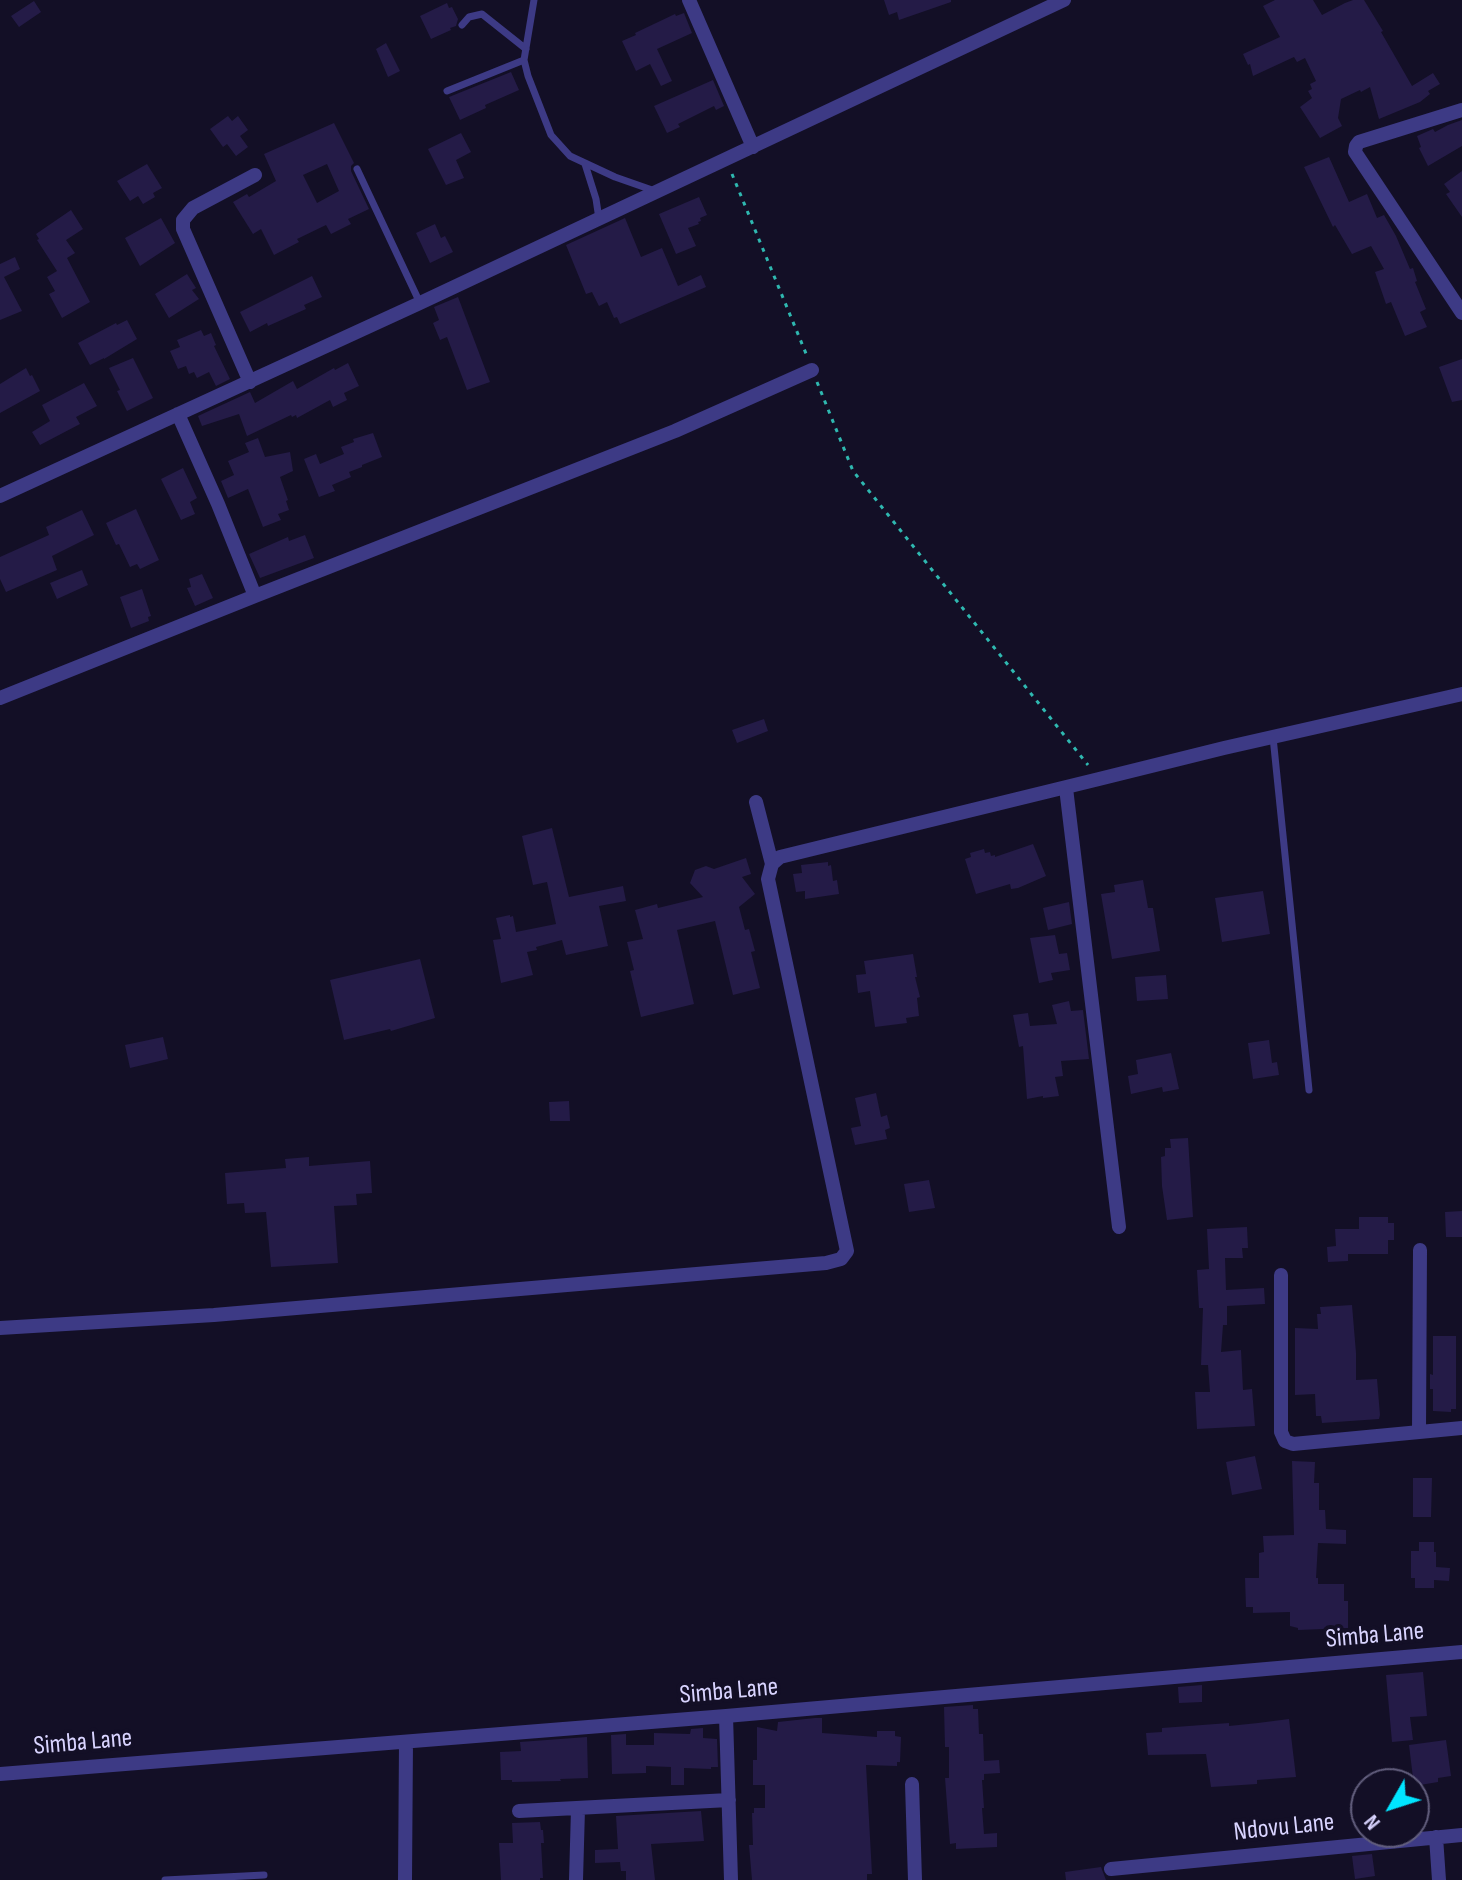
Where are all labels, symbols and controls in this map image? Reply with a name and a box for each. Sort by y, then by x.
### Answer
street label: Simba Lane [1324,1616,1426,1656]
street label: Simba Lane [678,1672,780,1712]
street label: Simba Lane [32,1723,134,1763]
north arrow [1350,1768,1430,1848]
street label: Ndovu Lane [1232,1807,1336,1849]
text: N [1358,1809,1387,1835]

